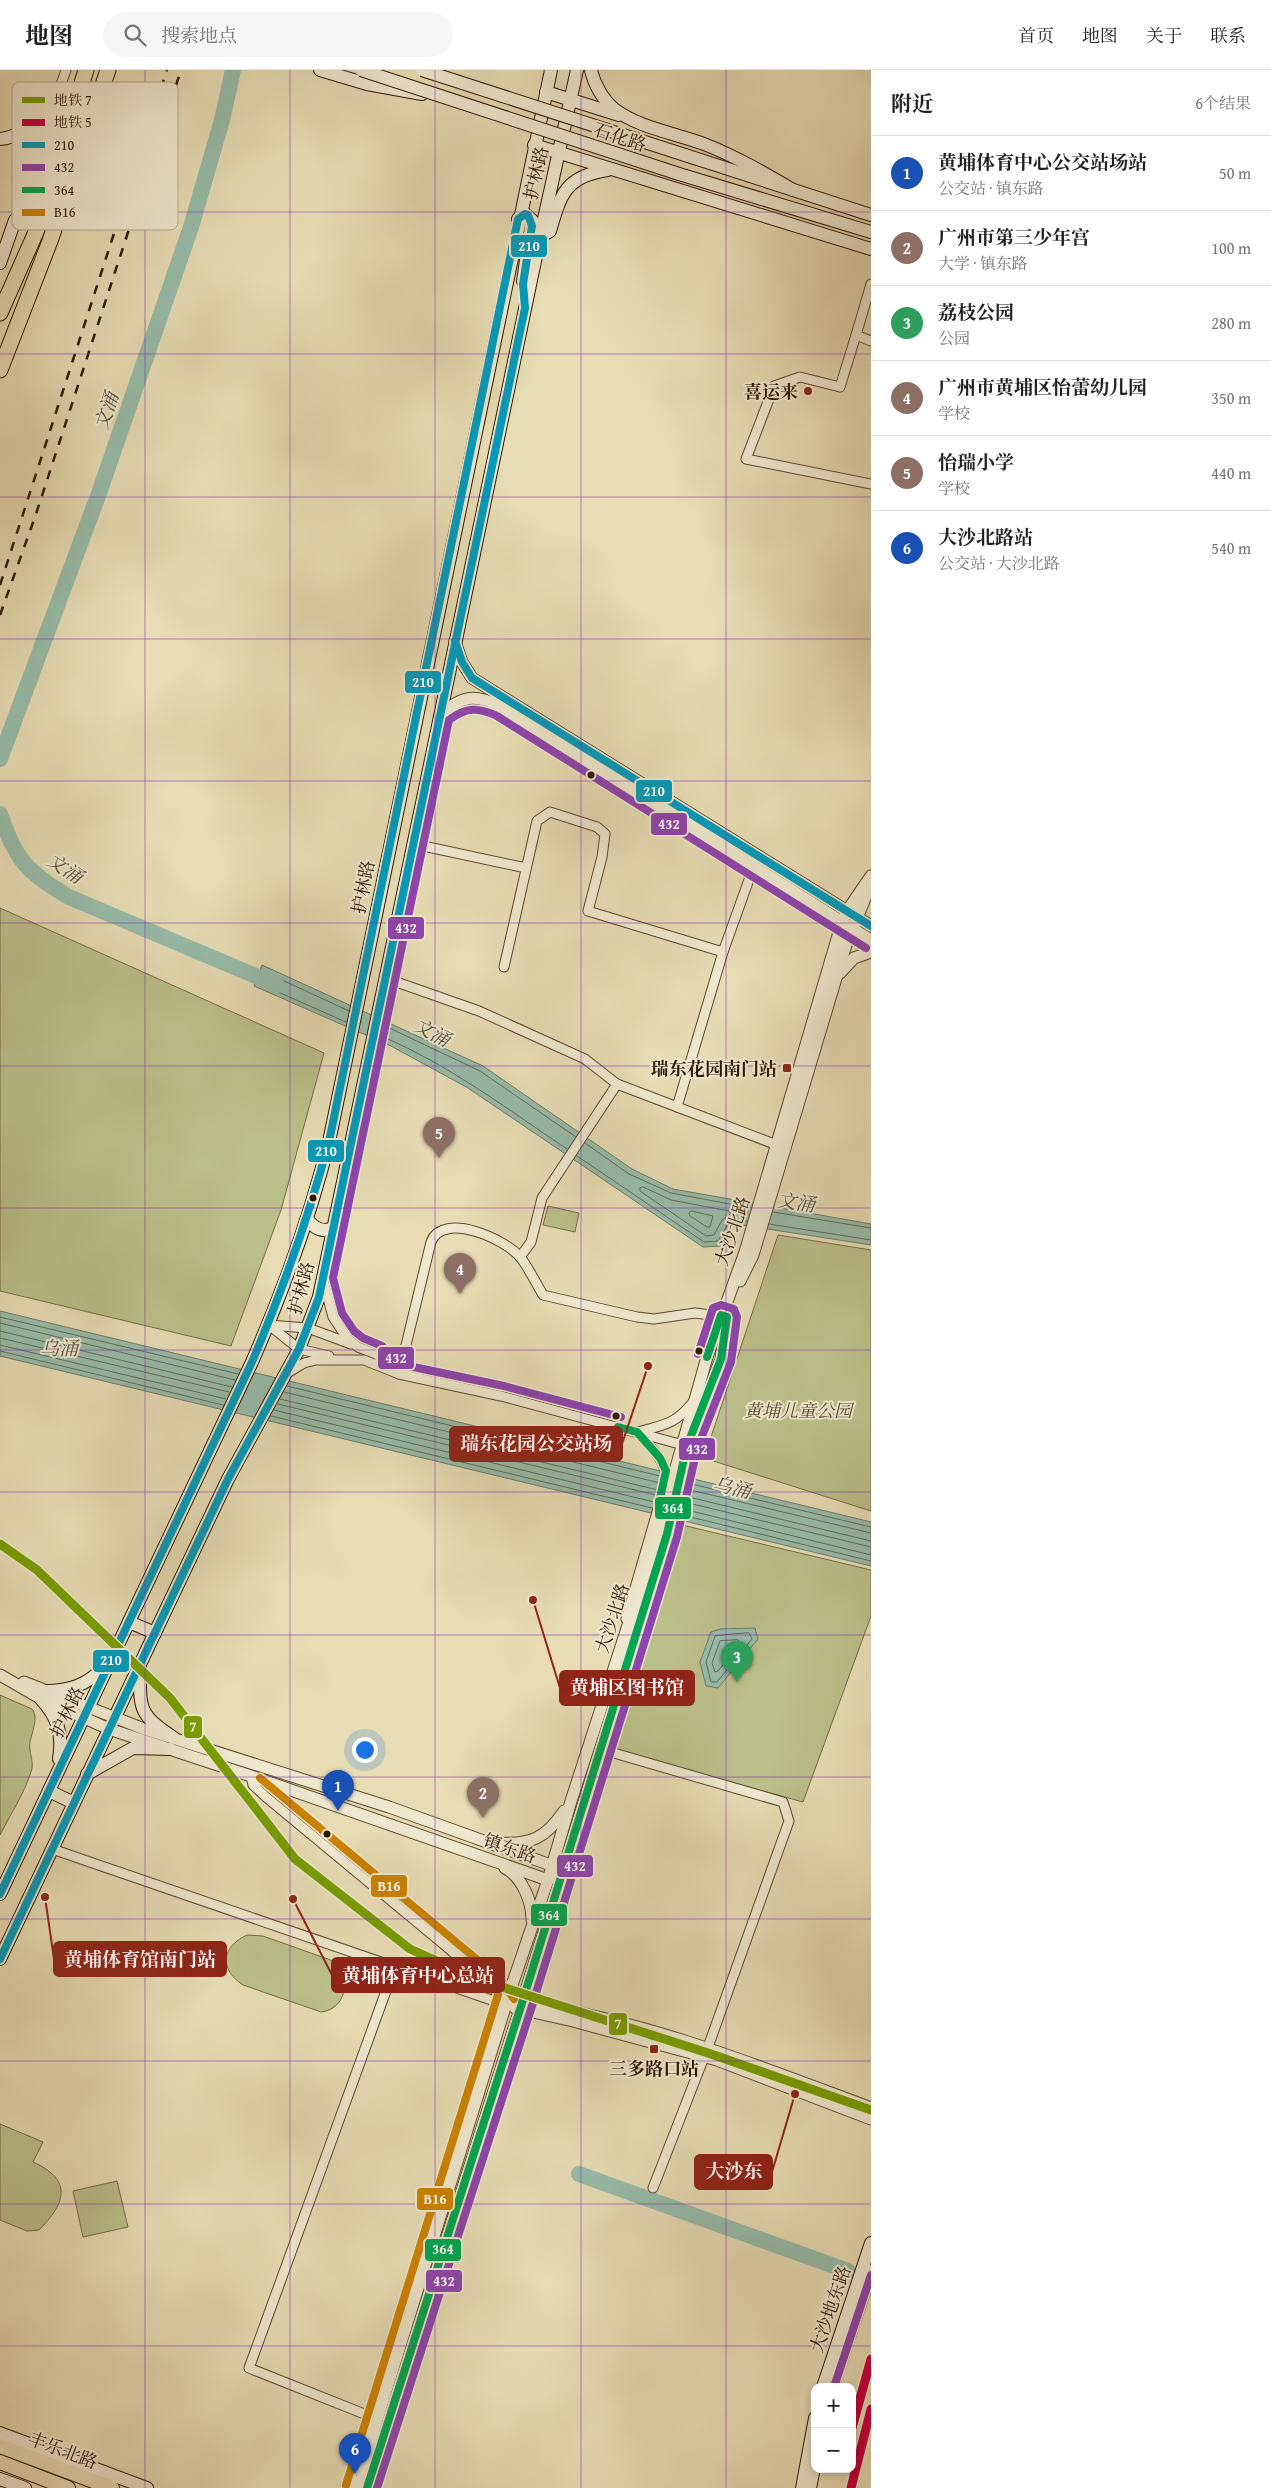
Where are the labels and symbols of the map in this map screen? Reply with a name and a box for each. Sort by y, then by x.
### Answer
legend [12,82,178,230]
text: 地铁 7 [54,90,92,110]
text: 地铁 5 [54,112,92,132]
street label: 石化路 [590,116,650,158]
text: 210 [54,135,74,155]
street label: 护林路 [517,144,555,202]
text: 432 [54,157,74,177]
text: 364 [54,180,74,200]
text: B16 [54,202,76,222]
line badge: 210 [510,234,548,258]
text: 210 [518,236,540,256]
place label: 喜运来 [744,378,798,405]
marker: 喜运来 [802,385,814,397]
water label: 文涌 [87,387,126,434]
line badge: 210 [404,670,442,694]
text: 210 [412,672,434,692]
unlabelled marker [586,770,596,780]
line badge: 210 [635,779,673,803]
text: 210 [643,781,665,801]
line badge: 432 [650,812,688,836]
text: 432 [658,814,680,834]
water label: 文涌 [41,846,90,891]
street label: 护林路 [345,858,381,916]
line badge: 432 [387,916,425,940]
text: 432 [395,918,417,938]
water label: 文涌 [409,1011,457,1054]
place label: 瑞东花园南门站 [651,1055,777,1082]
marker: 瑞东花园南门站 [781,1062,793,1074]
pin: 5 [423,1117,455,1158]
line badge: 210 [307,1139,345,1163]
text: 210 [315,1141,337,1161]
water label: 文涌 [775,1185,819,1219]
unlabelled marker [308,1193,318,1203]
street label: 大沙北路 [708,1193,756,1269]
pin: 4 [444,1253,476,1294]
street label: 护林路 [281,1258,321,1318]
water label: 乌涌 [40,1334,80,1362]
line badge: 432 [377,1346,415,1370]
unlabelled marker [694,1346,704,1356]
text: 432 [385,1348,407,1368]
park label: 黄埔儿童公园 [744,1397,855,1424]
unlabelled marker [611,1411,621,1421]
callout: 瑞东花园公交站场 [450,1427,622,1461]
text: 瑞东花园公交站场 [460,1429,612,1457]
line badge: 432 [678,1437,716,1461]
text: 432 [686,1439,708,1459]
water label: 乌涌 [710,1469,756,1506]
line badge: 364 [654,1496,692,1520]
text: 364 [662,1498,684,1518]
street label: 大沙北路 [588,1580,636,1656]
pin: 3 [721,1641,753,1682]
line badge: 210 [92,1649,130,1673]
text: 210 [100,1650,122,1670]
callout: 黄埔区图书馆 [560,1671,694,1705]
text: 黄埔区图书馆 [570,1673,684,1701]
street label: 护林路 [43,1682,91,1742]
line badge: 7 [183,1715,203,1739]
text: 7 [189,1717,197,1737]
your location [352,1737,378,1763]
pin: 1 [322,1770,354,1811]
pin: 2 [467,1777,499,1818]
street label: 镇东路 [480,1826,540,1870]
unlabelled marker [322,1829,332,1839]
line badge: 432 [556,1854,594,1878]
text: 432 [564,1856,586,1876]
line badge: B16 [370,1874,408,1898]
text: B16 [377,1876,401,1896]
line badge: 364 [530,1903,568,1927]
text: 364 [538,1905,560,1925]
callout: 黄埔体育馆南门站 [54,1942,226,1976]
text: 黄埔体育馆南门站 [64,1945,216,1973]
callout: 黄埔体育中心总站 [332,1958,504,1992]
text: 黄埔体育中心总站 [342,1961,494,1989]
line badge: 7 [608,2012,628,2036]
text: 7 [614,2014,622,2034]
marker: 三多路口站 [648,2043,660,2055]
place label: 三多路口站 [609,2055,699,2082]
callout: 大沙东 [695,2155,772,2189]
text: 大沙东 [705,2157,763,2185]
line badge: B16 [416,2187,454,2211]
text: B16 [423,2189,447,2209]
line badge: 364 [424,2238,462,2262]
text: 364 [432,2239,454,2259]
street label: 大沙地东路 [803,2262,857,2356]
line badge: 432 [425,2269,463,2293]
text: 432 [433,2271,455,2291]
street label: 丰乐北路 [25,2424,101,2476]
pin: 6 [339,2433,371,2474]

